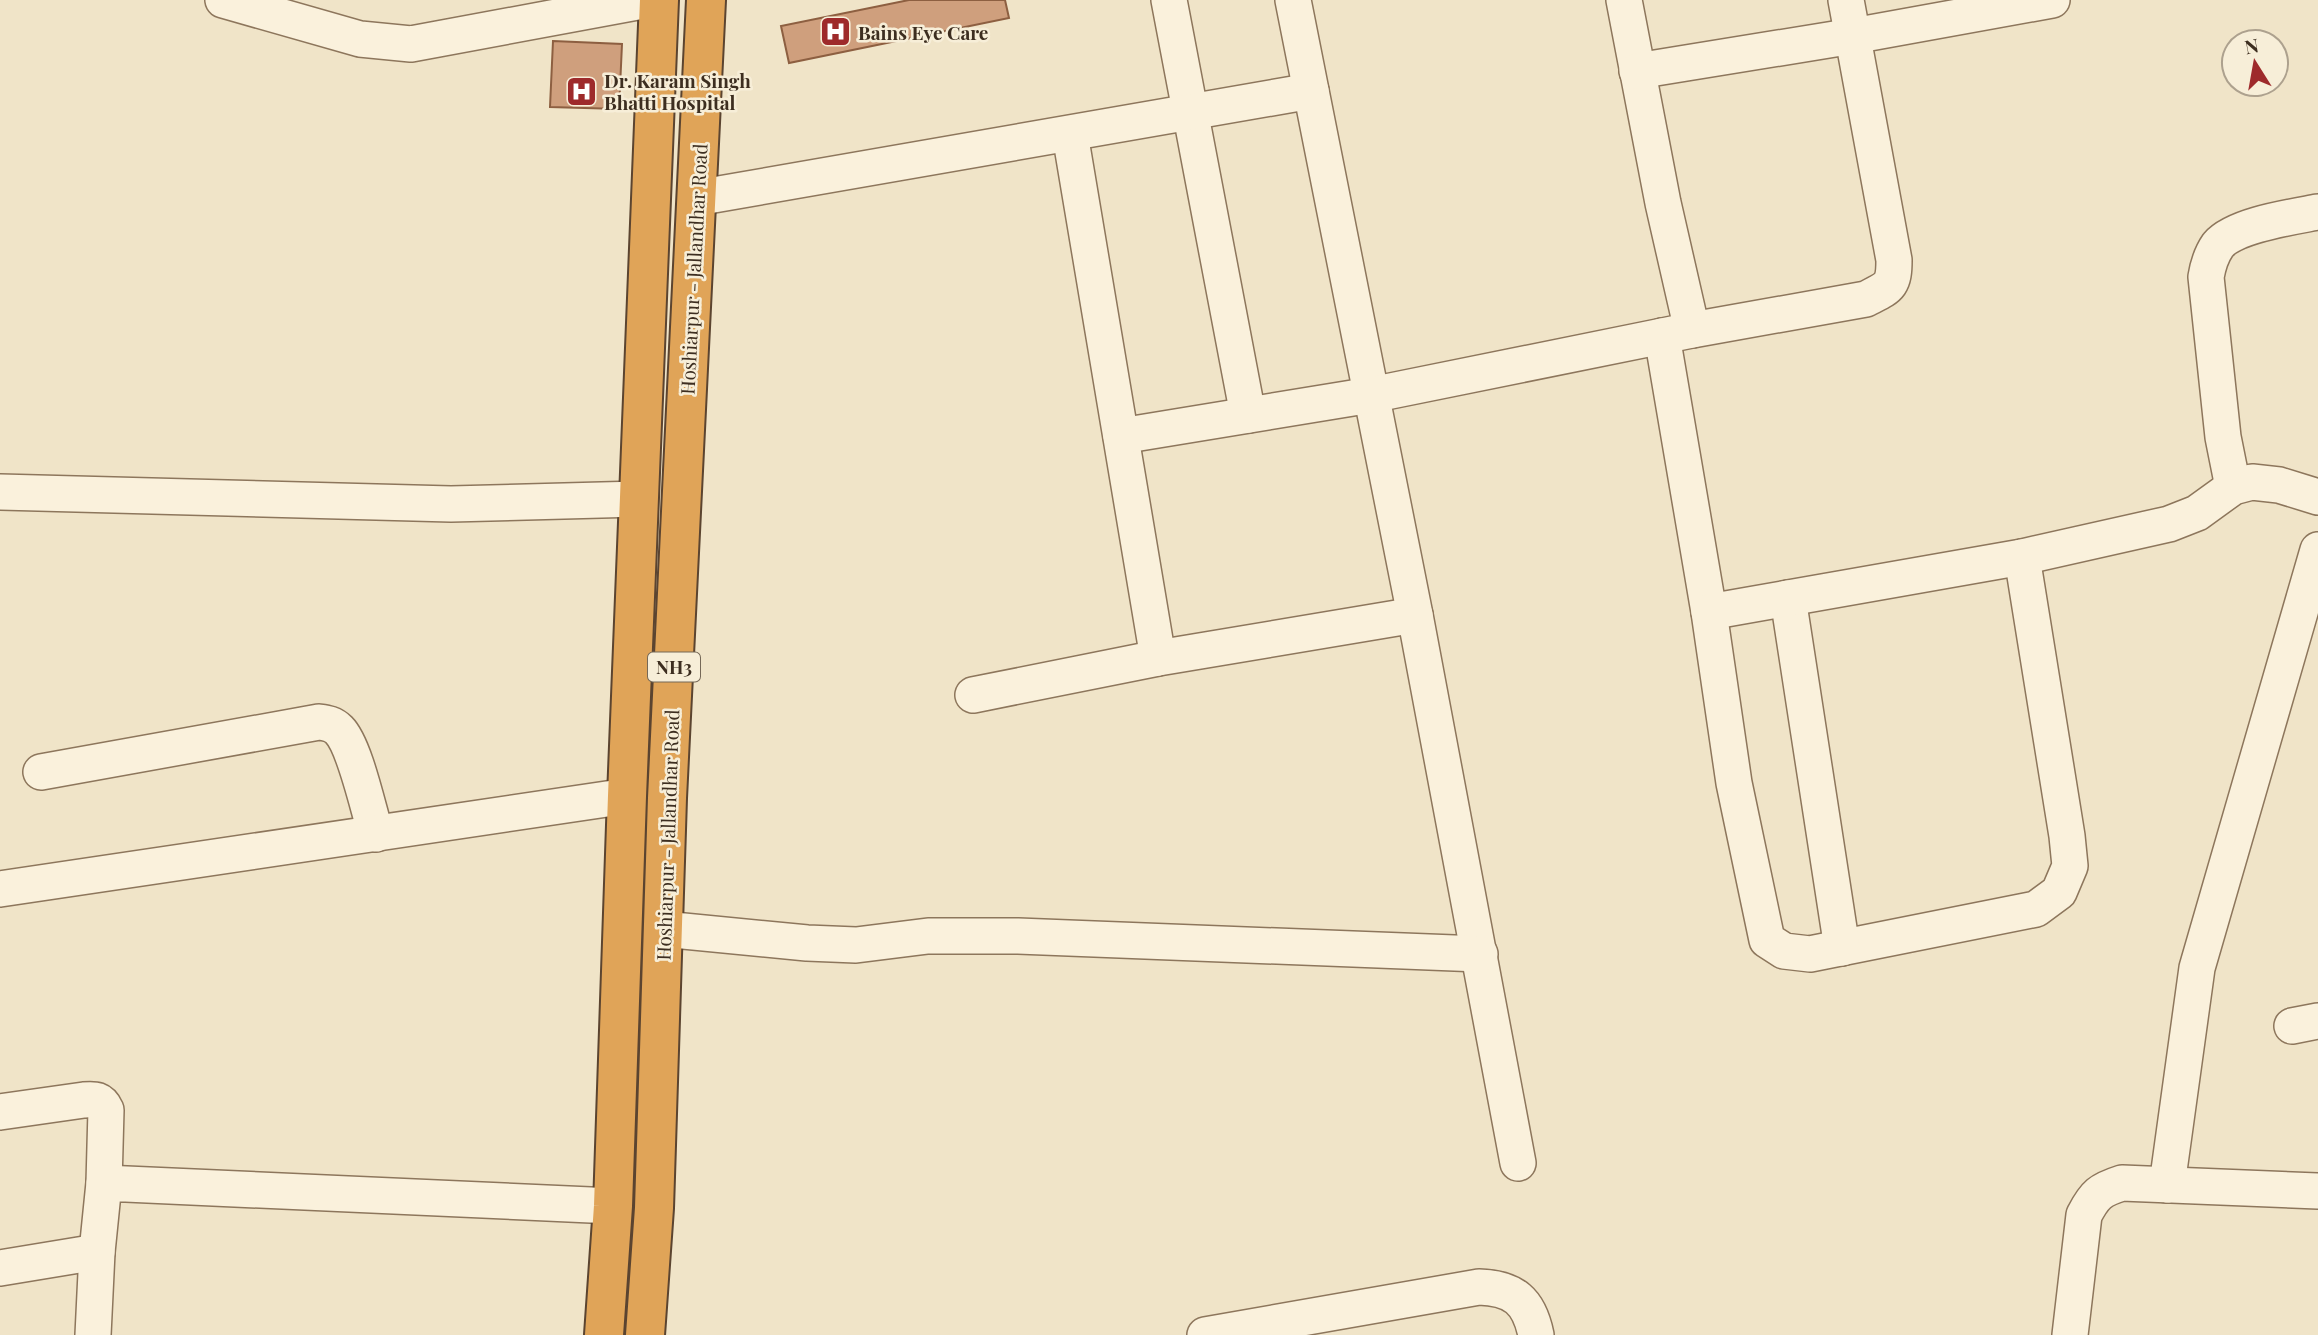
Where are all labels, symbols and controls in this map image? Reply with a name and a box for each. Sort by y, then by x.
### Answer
hospital icon: Bains Eye Care [818,15,852,49]
place label: Bains Eye Care [858,19,988,45]
north arrow [2220,28,2290,98]
text: N [2242,31,2261,59]
place label: Dr. Karam Singh Bhatti Hospital [604,67,751,115]
hospital icon: Dr. Karam Singh Bhatti Hospital [564,74,598,108]
street label: Hoshiarpur - Jallandhar Road [673,143,713,395]
road number: NH3 [648,652,700,682]
street label: Hoshiarpur - Jallandhar Road [650,709,684,961]

